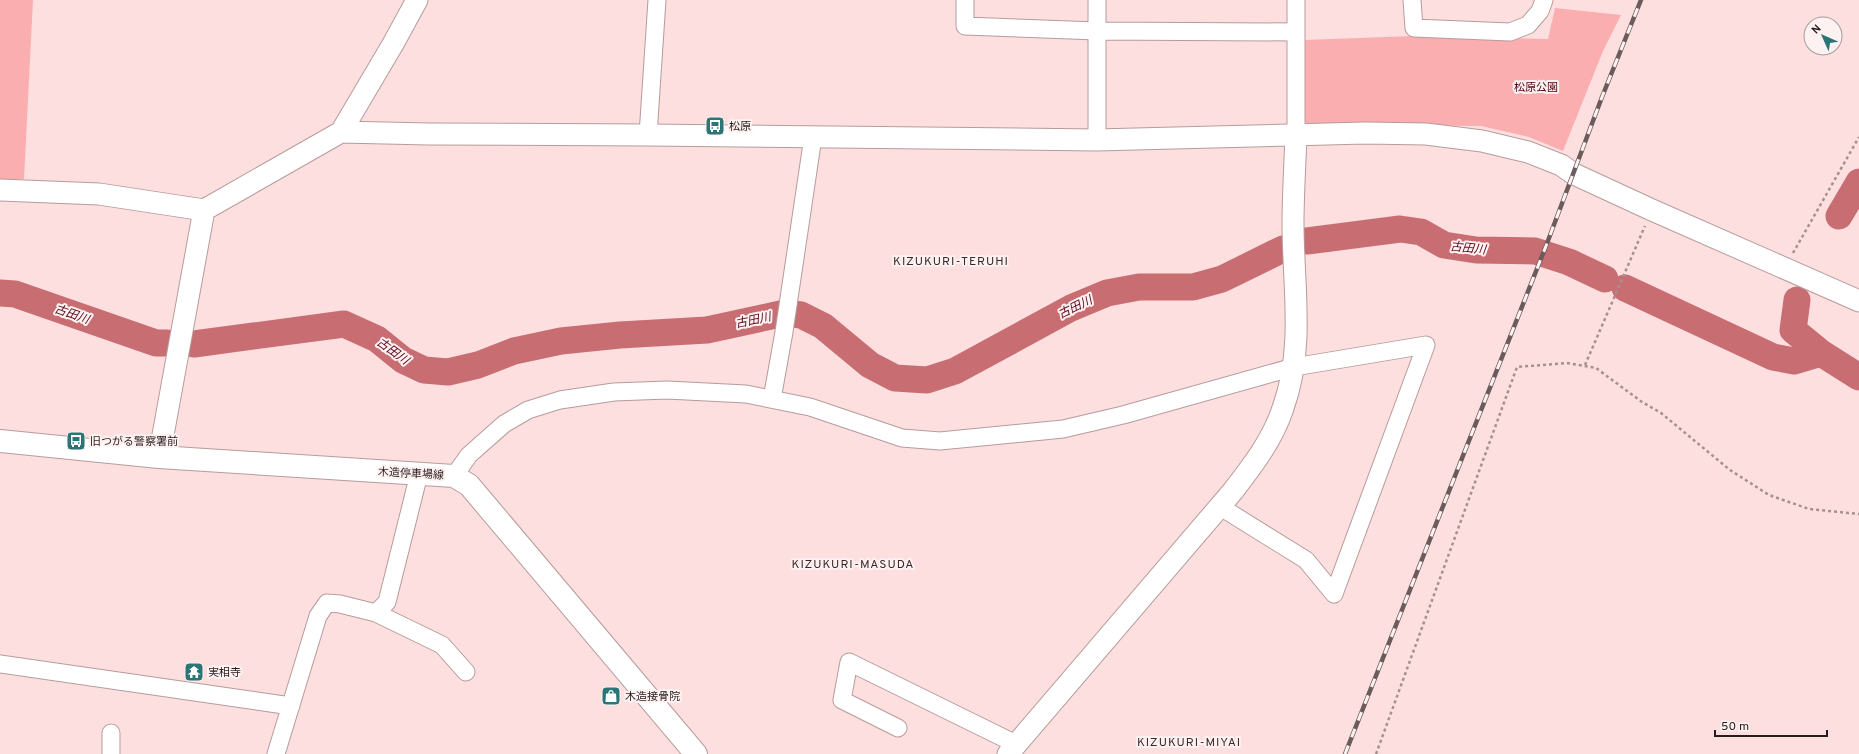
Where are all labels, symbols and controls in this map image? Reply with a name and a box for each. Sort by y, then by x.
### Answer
north arrow [1803,16,1843,56]
text: N [1809,22,1824,37]
park label: 松原公園 [1514,81,1558,95]
bus stop icon: 松原 [704,115,726,137]
place label: 松原 [729,120,751,134]
water label: 古田川 [1449,239,1489,259]
district label: KIZUKURI-TERUHI [893,254,1009,270]
water label: 古田川 [1056,292,1097,323]
water label: 古田川 [52,302,93,329]
water label: 古田川 [734,309,774,333]
water label: 古田川 [373,335,413,370]
bus stop icon: 旧つがる警察署前 [65,430,87,452]
place label: 旧つがる警察署前 [90,435,178,449]
street label: 木造停車場線 [378,465,444,483]
district label: KIZUKURI-MASUDA [791,557,915,573]
temple icon: 実相寺 [183,661,205,683]
place label: 実相寺 [208,666,241,680]
shop icon: 木造接骨院 [600,685,622,707]
place label: 木造接骨院 [625,690,680,704]
scale bar [1715,712,1827,738]
text: 50 m [1721,719,1749,735]
district label: KIZUKURI-MIYAI [1137,735,1241,751]

